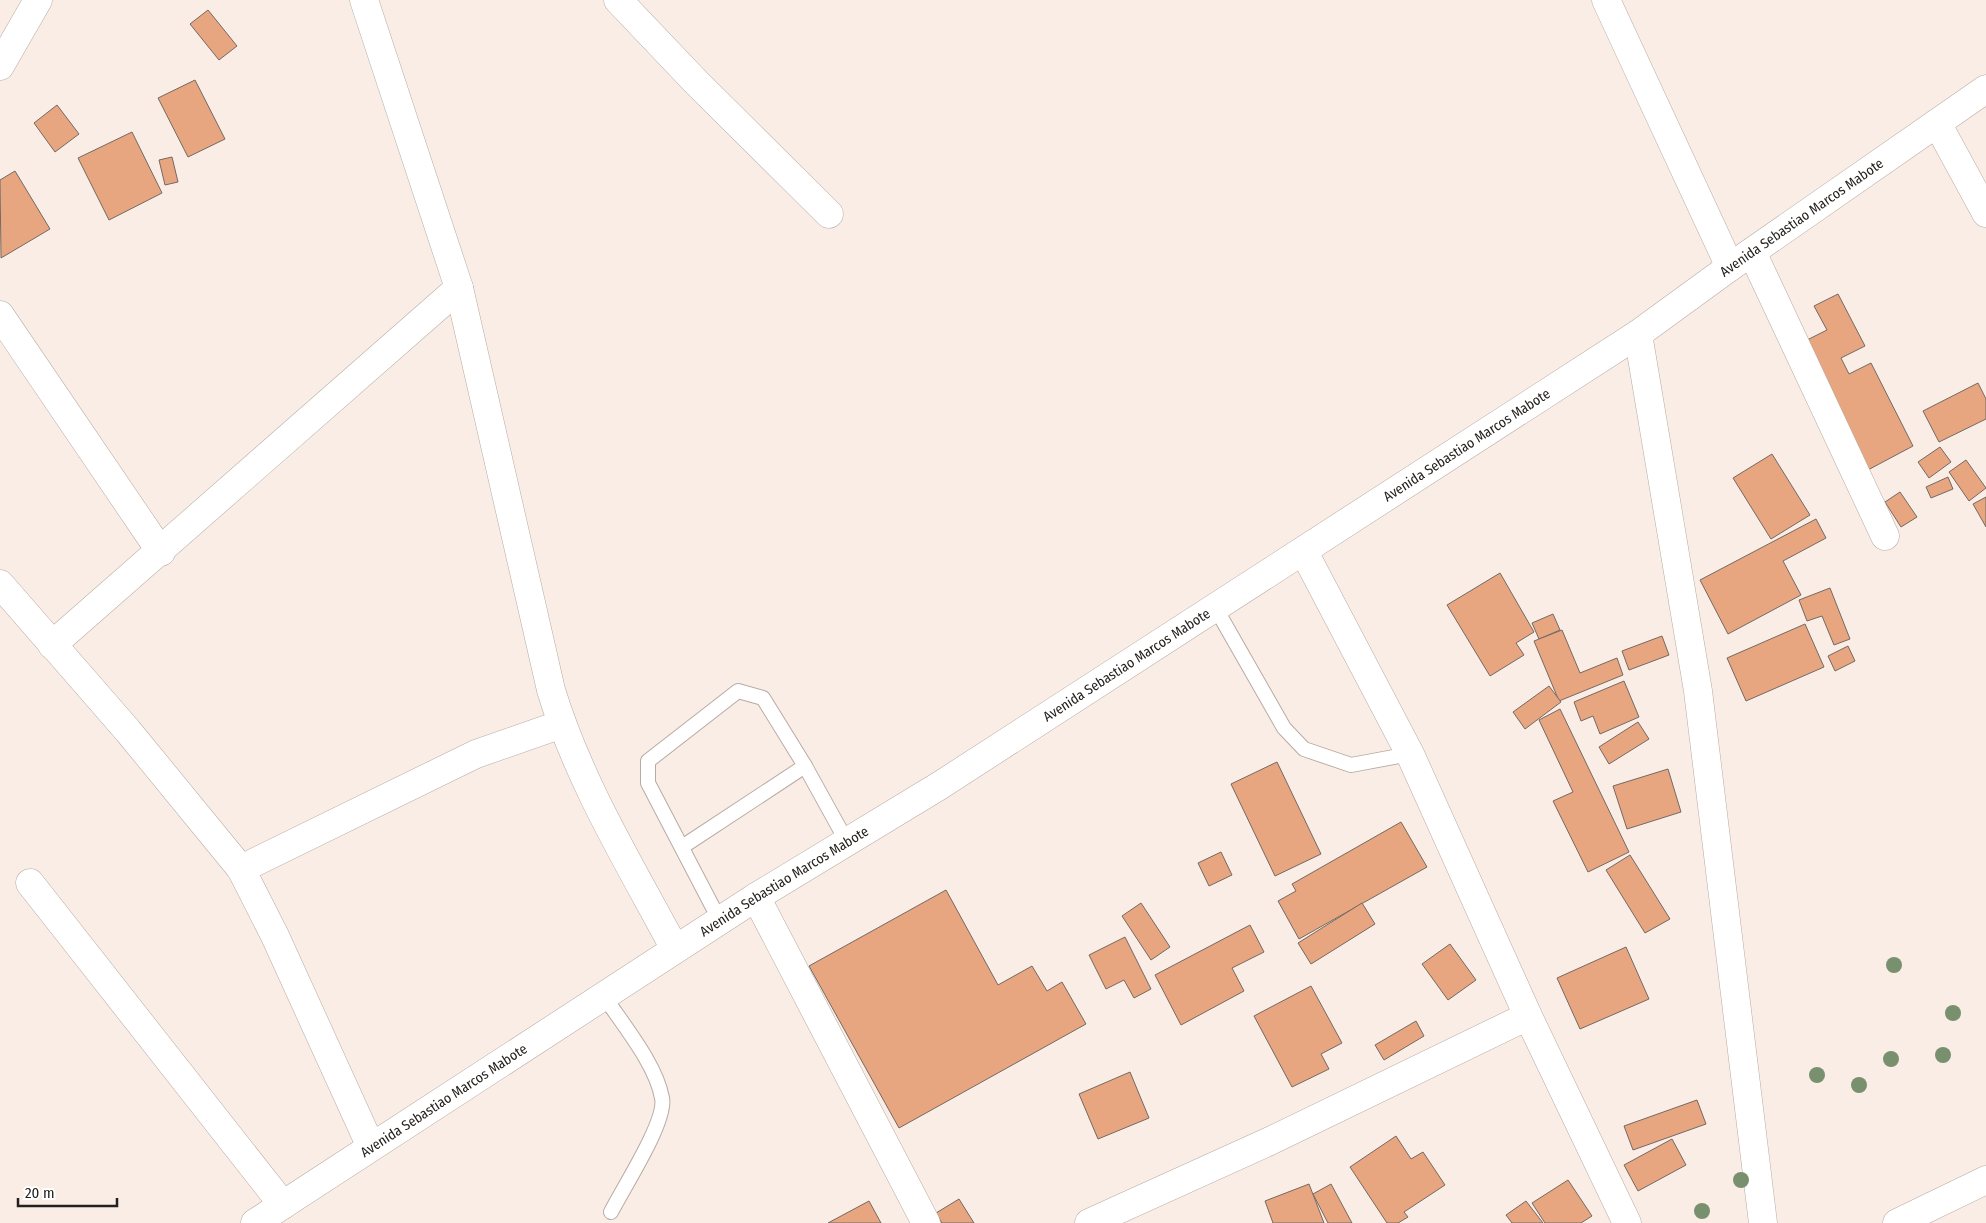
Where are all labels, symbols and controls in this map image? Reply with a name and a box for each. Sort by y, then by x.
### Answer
street label: Avenida Sebastiao Marcos Mabote [1717,155,1887,281]
street label: Avenida Sebastiao Marcos Mabote [1380,385,1554,505]
street label: Avenida Sebastiao Marcos Mabote [1040,605,1213,725]
street label: Avenida Sebastiao Marcos Mabote [697,823,872,940]
street label: Avenida Sebastiao Marcos Mabote [357,1040,530,1161]
scale bar [18,1176,116,1208]
text: 20 m [25,1184,55,1202]

